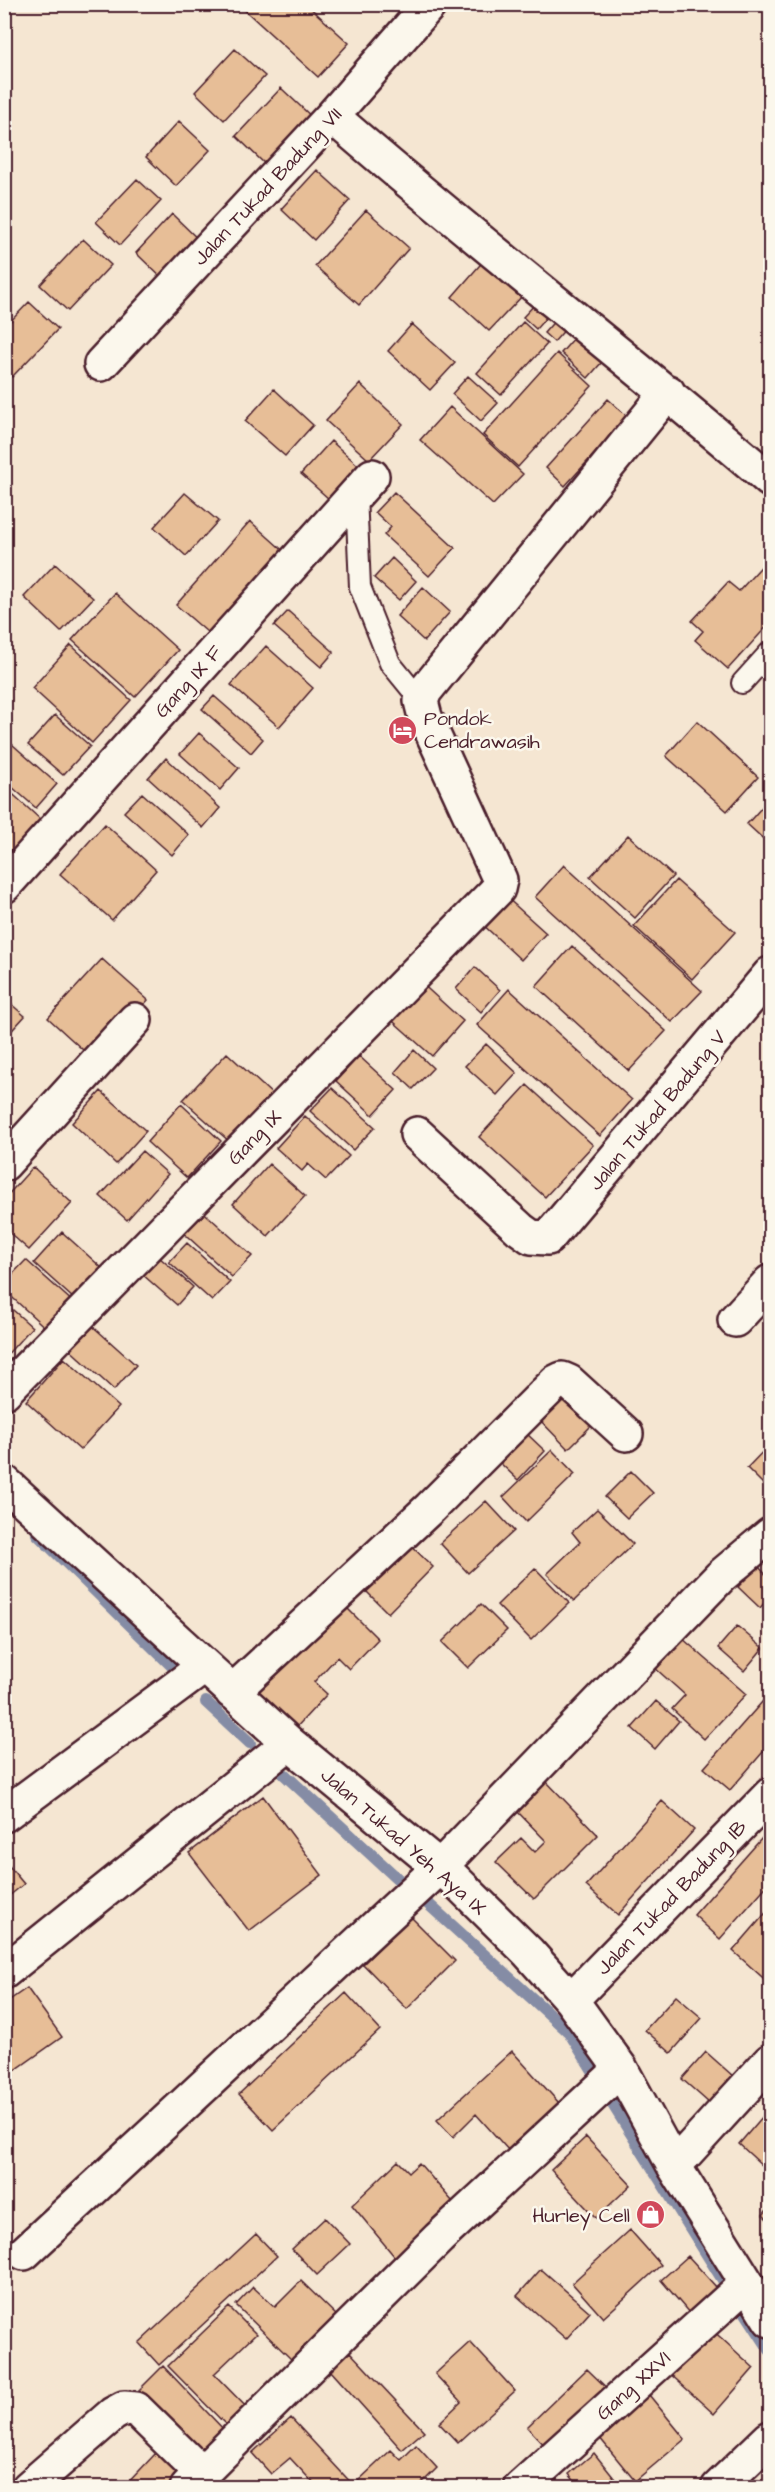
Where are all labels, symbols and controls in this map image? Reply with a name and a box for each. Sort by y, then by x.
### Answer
street label: Jalan Tukad Badung VII [187,101,349,273]
street label: Gang IX F [148,639,230,725]
place label: Pondok Cendrawasih [424,705,540,756]
hotel icon: Pondok Cendrawasih [387,714,419,746]
street label: Jalan Tukad Badung V [582,1024,734,1197]
street label: Gang IX [221,1104,289,1172]
street label: Jalan Tukad Yeh Aya IX [314,1762,492,1923]
street label: Jalan Tukad Badung IB [590,1814,754,1982]
shop icon: Hurley Cell [635,2199,667,2231]
place label: Hurley Cell [532,2202,630,2231]
street label: Gang XXVI [590,2345,678,2428]

